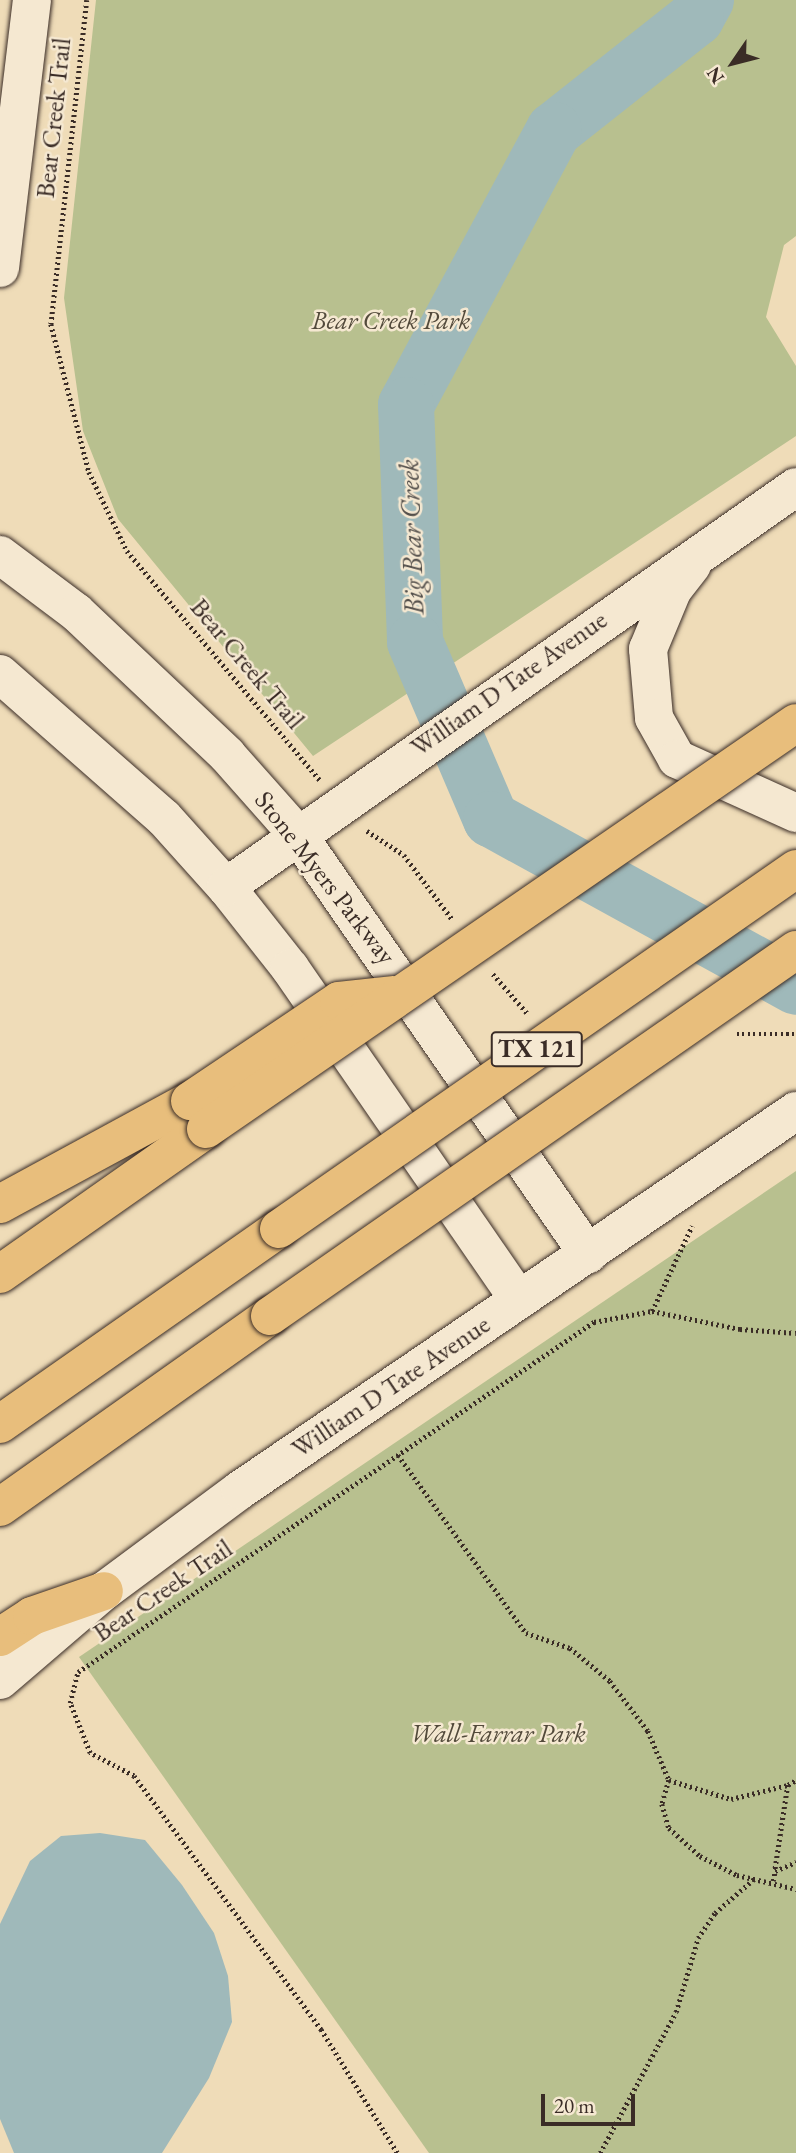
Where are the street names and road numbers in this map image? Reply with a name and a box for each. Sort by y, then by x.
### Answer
street label: Bear Creek Trail [30,36,78,200]
street label: Bear Creek Trail [183,592,311,736]
street label: William D Tate Avenue [405,605,613,763]
street label: Stone Myers Parkway [248,785,402,971]
road number: TX 121 [490,1028,584,1070]
street label: William D Tate Avenue [286,1309,496,1465]
street label: Bear Creek Trail [88,1533,238,1649]

